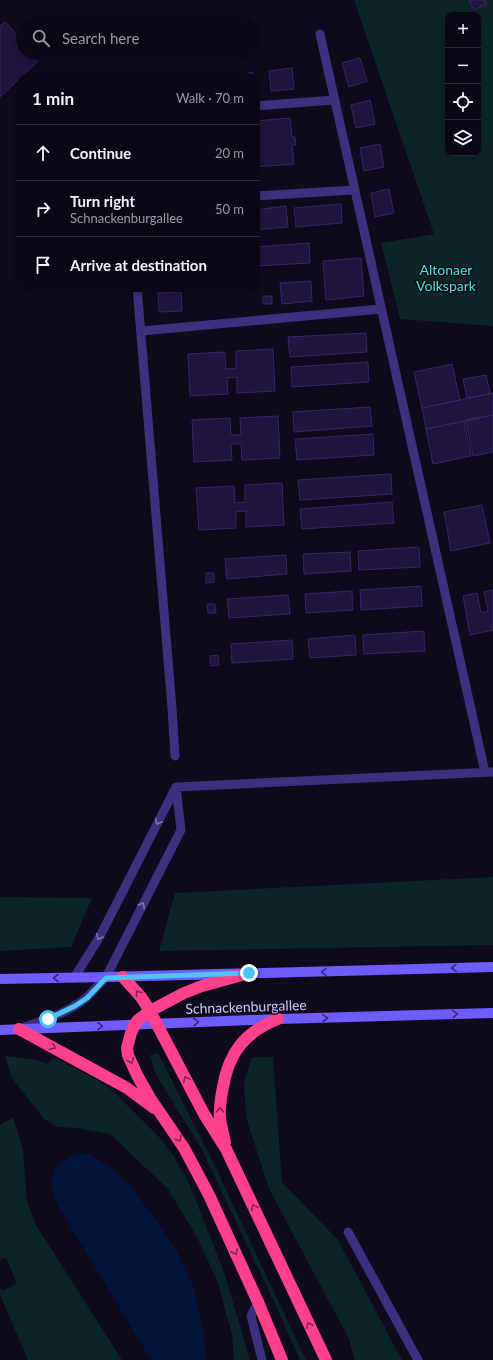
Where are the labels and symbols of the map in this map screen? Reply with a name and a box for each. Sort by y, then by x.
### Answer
park label: Altonaer Volkspark [416,261,477,294]
one-way arrow [156,818,163,825]
one-way arrow [138,902,145,910]
one-way arrow [96,933,104,940]
route end [240,964,258,982]
one-way arrow [451,964,457,972]
one-way arrow [321,967,327,976]
one-way arrow [53,974,59,982]
one-way arrow [135,991,142,998]
street label: Schnackenburgallee [185,996,307,1017]
route start [39,1010,57,1028]
one-way arrow [452,1010,458,1018]
one-way arrow [322,1014,328,1022]
one-way arrow [193,1018,199,1027]
one-way arrow [97,1021,103,1030]
one-way arrow [49,1042,57,1050]
one-way arrow [126,1058,134,1065]
one-way arrow [183,1075,191,1083]
one-way arrow [216,1107,224,1113]
one-way arrow [174,1135,182,1142]
one-way arrow [251,1204,259,1211]
one-way arrow [230,1248,238,1256]
one-way arrow [306,1321,314,1329]

